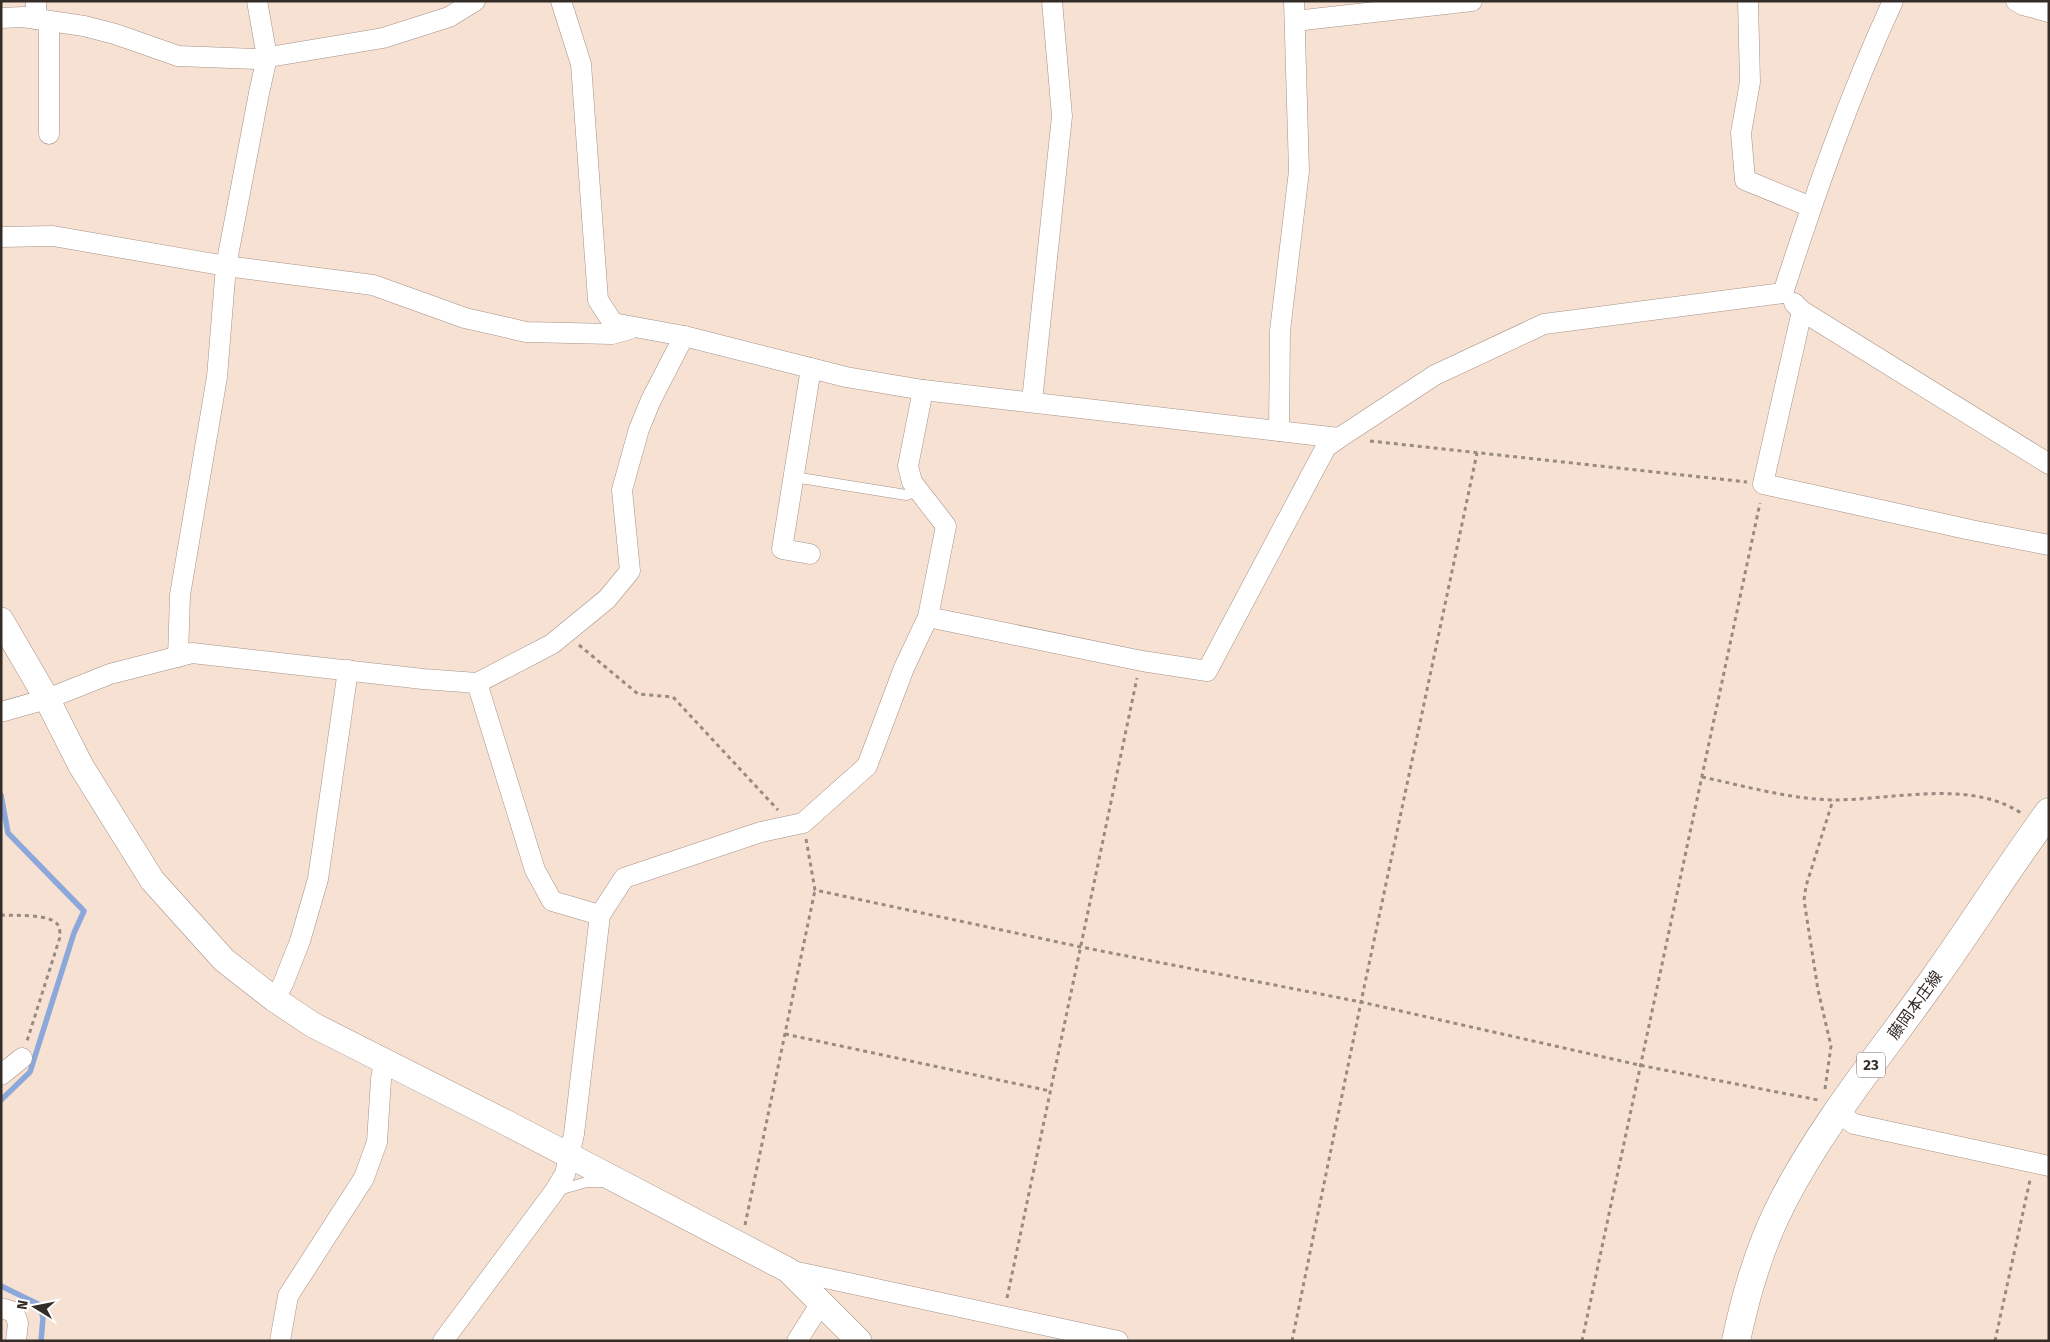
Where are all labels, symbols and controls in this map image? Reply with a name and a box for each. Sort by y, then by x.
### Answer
street label: 藤岡本庄線 [1884,967,1946,1043]
road number: 23 [1857,1052,1885,1078]
north arrow [10,1282,60,1332]
text: N [14,1299,32,1311]

